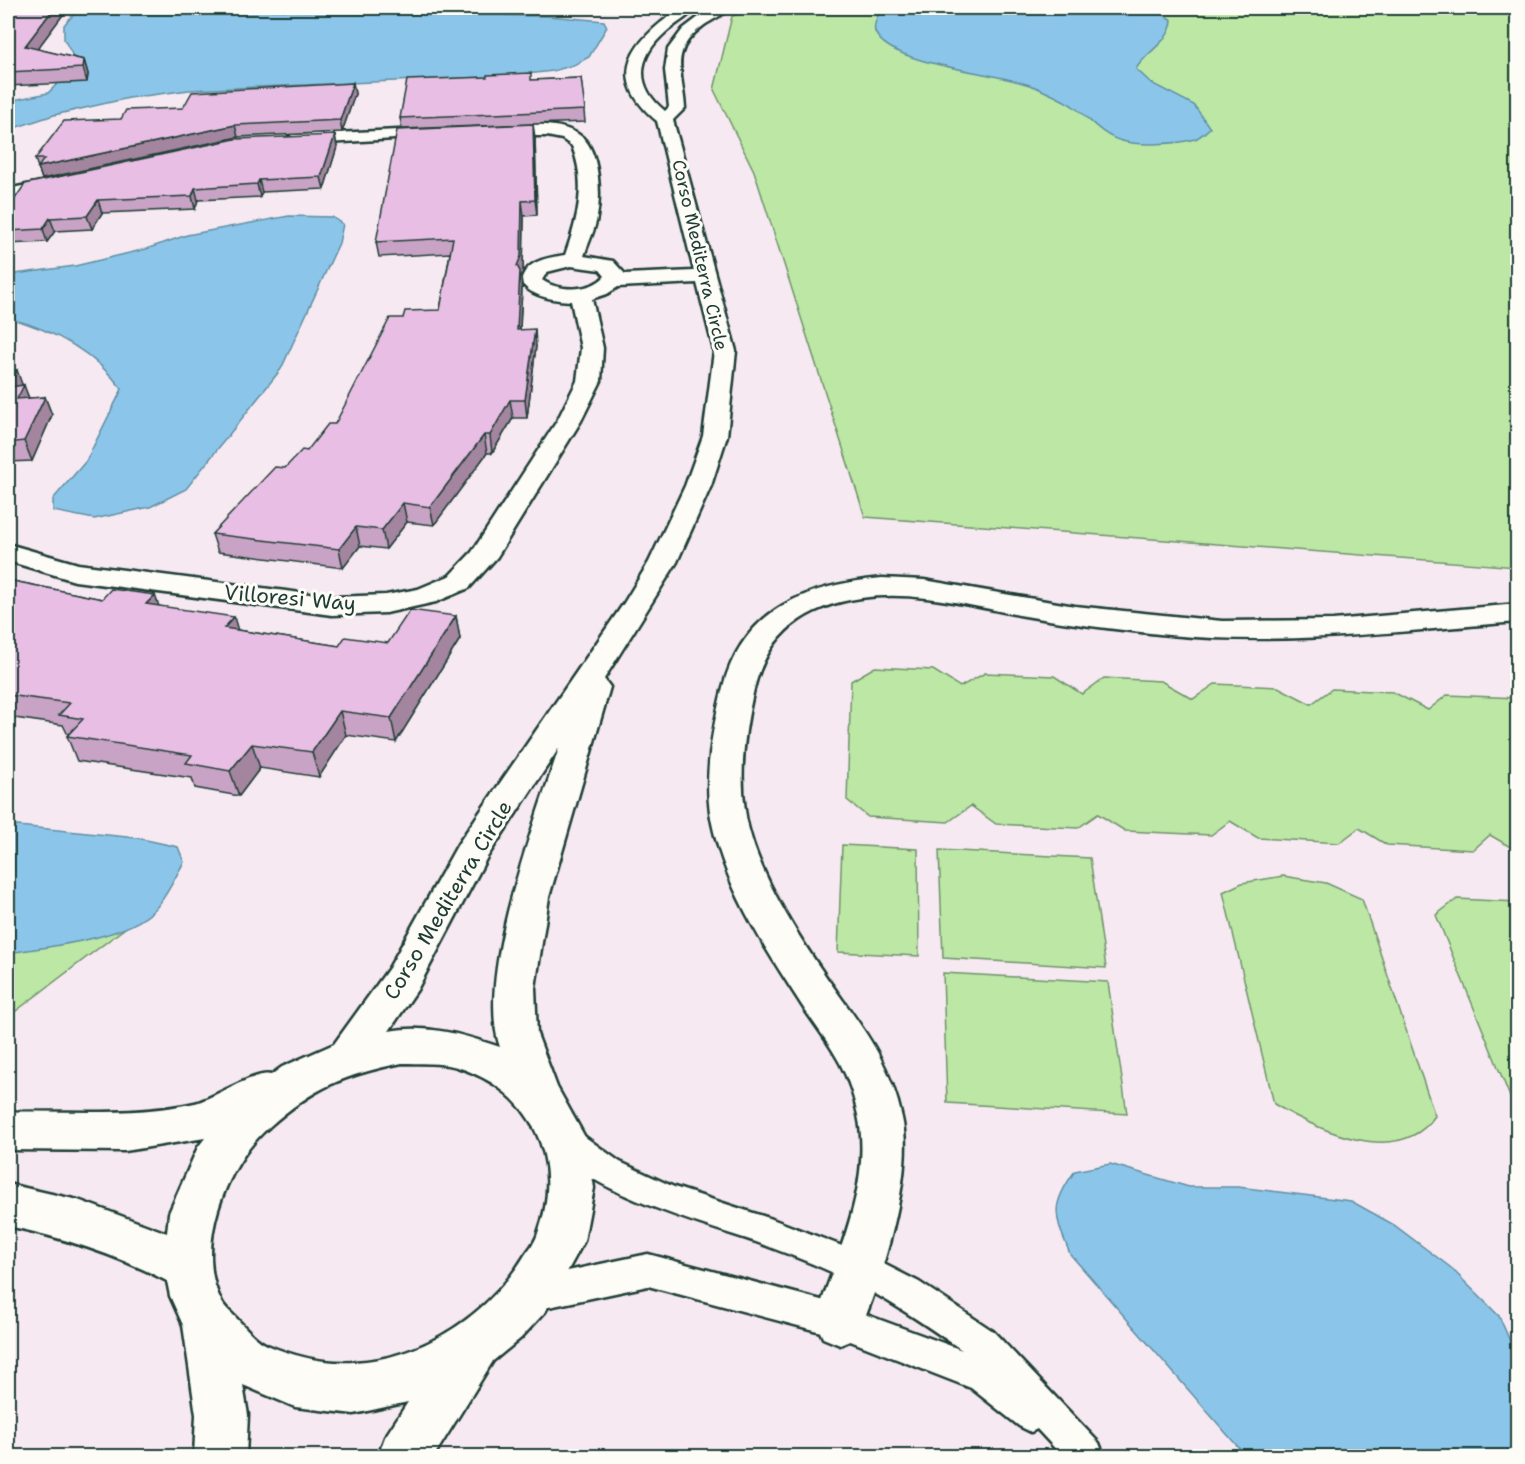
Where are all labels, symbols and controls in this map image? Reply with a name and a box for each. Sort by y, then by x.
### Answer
street label: Corso Mediterra Circle [666,157,734,353]
street label: Villoresi Way [223,578,357,618]
street label: Corso Mediterra Circle [377,795,519,1005]

